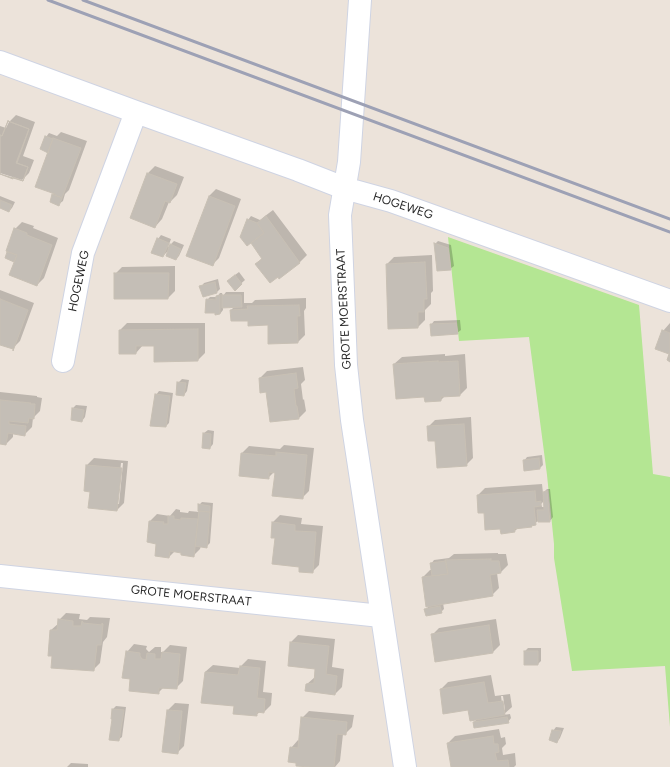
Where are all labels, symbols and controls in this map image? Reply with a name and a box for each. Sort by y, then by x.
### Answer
street label: HOGEWEG [371,190,435,222]
street label: GROTE MOERSTRAAT [334,248,354,370]
street label: HOGEWEG [65,249,93,313]
street label: GROTE MOERSTRAAT [130,583,252,609]

